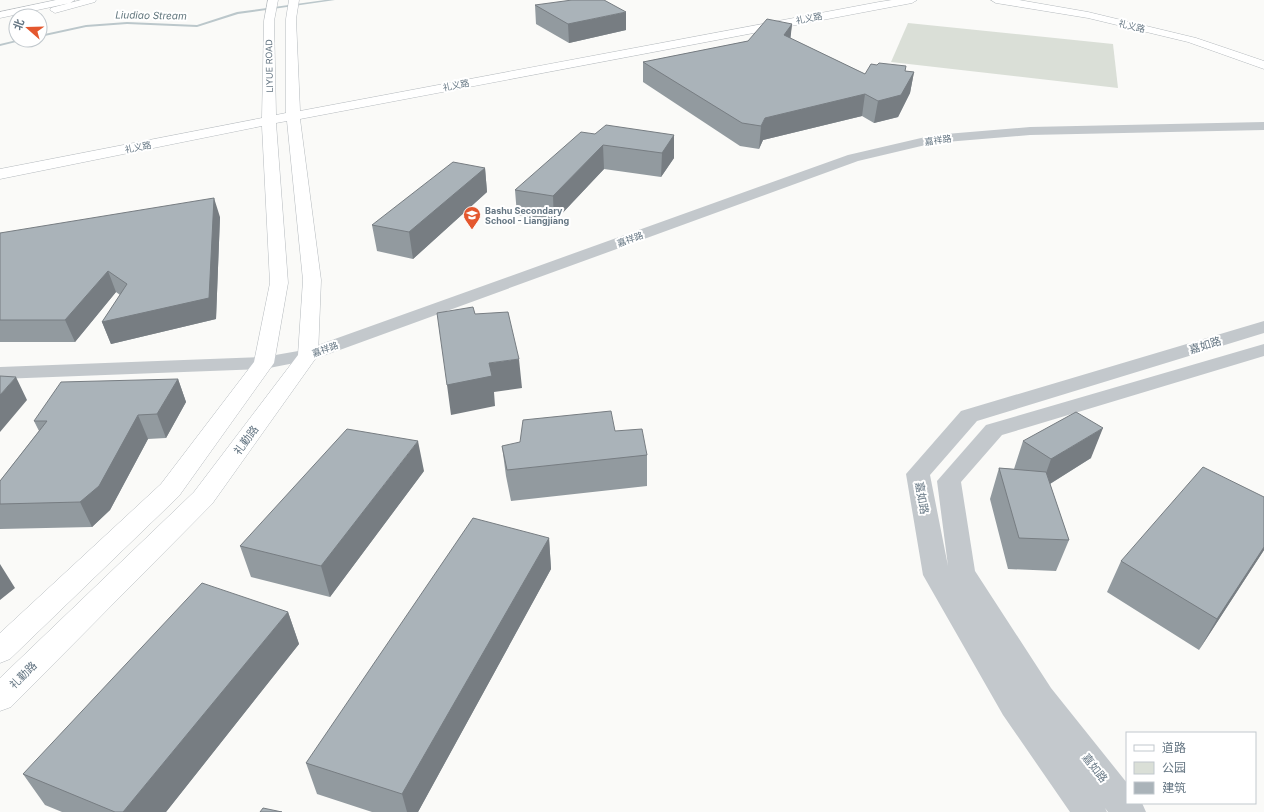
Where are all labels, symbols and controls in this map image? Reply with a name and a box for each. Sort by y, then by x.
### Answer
north arrow [8,8,48,48]
water label: Liudiao Stream [115,8,187,22]
street label: 礼义路 [795,10,823,26]
text: 北 [10,17,27,32]
street label: 礼义路 [1118,18,1146,34]
street label: LIYUE ROAD [263,39,275,93]
street label: 礼义路 [442,77,470,93]
street label: 嘉祥路 [924,133,952,147]
street label: 礼义路 [124,139,152,155]
school or university icon: Bashu Secondary School - Liangjiang [462,205,482,230]
place label: Bashu Secondary School - Liangjiang [485,205,570,226]
street label: 嘉祥路 [615,229,645,249]
street label: 嘉如路 [1187,333,1223,357]
street label: 嘉祥路 [310,339,340,359]
street label: 礼勤路 [231,423,261,457]
street label: 嘉如路 [912,481,932,515]
street label: 礼勤路 [6,658,40,692]
legend [1126,732,1256,804]
text: 道路 [1162,740,1186,755]
street label: 嘉如路 [1079,751,1111,785]
text: 公园 [1162,760,1186,775]
text: 建筑 [1162,780,1186,795]

